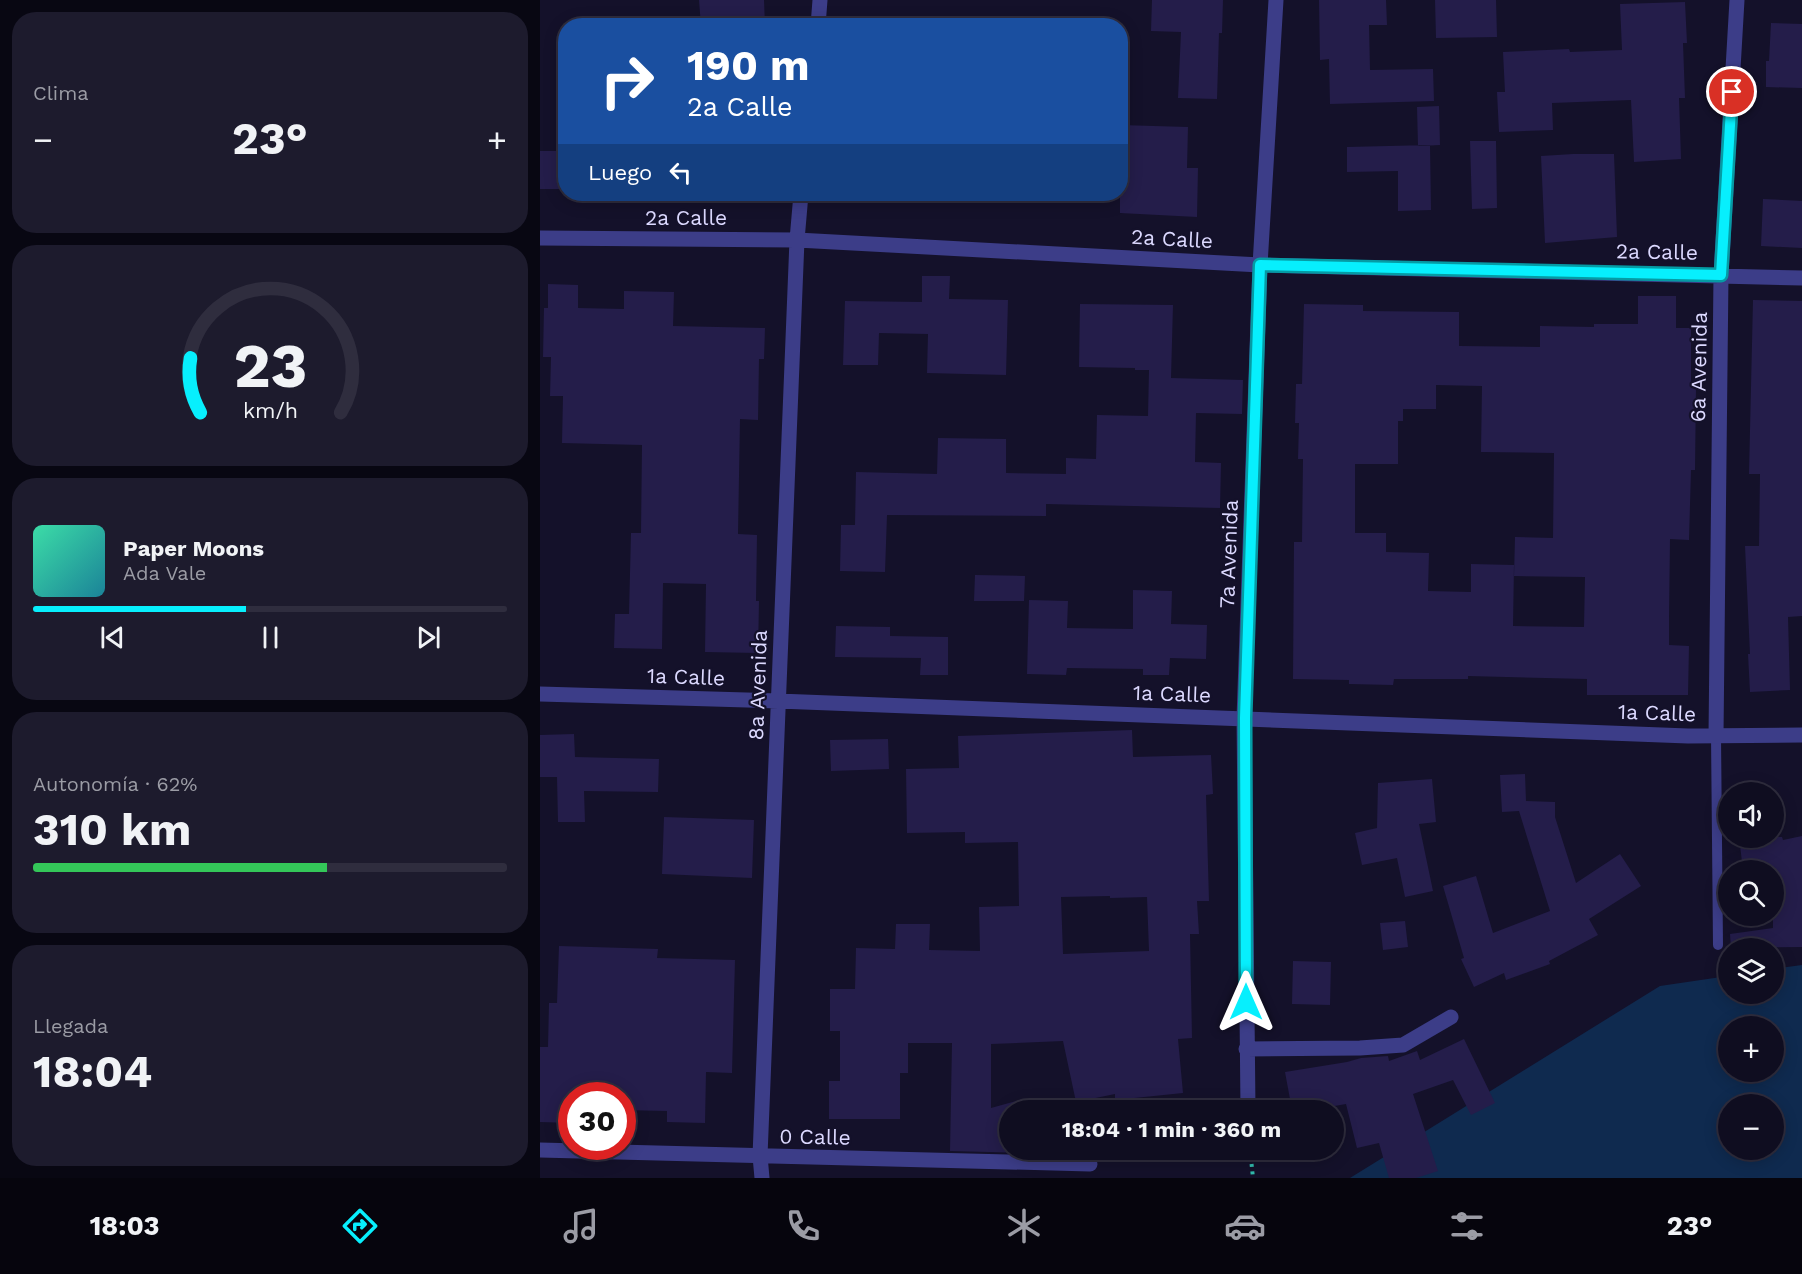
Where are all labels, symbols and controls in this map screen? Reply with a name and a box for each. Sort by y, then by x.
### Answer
text: 190 m [687,41,810,90]
icon: right [588,42,666,120]
pin [1706,66,1757,117]
icon: arrive [1715,75,1748,108]
text: Clima [33,81,89,105]
text: 2a Calle [687,91,793,123]
text: 23° [232,112,308,165]
text: − [33,120,53,159]
text: + [487,120,507,159]
icon: left [664,156,697,189]
text: Luego [588,160,652,185]
street label: 2a Calle [645,205,727,230]
street label: 2a Calle [1130,224,1214,253]
street label: 2a Calle [1616,238,1698,265]
street label: 6a Avenida [1685,312,1712,422]
text: 23 [233,329,307,402]
text: km/h [242,398,298,423]
street label: 7a Avenida [1214,499,1243,609]
text: Paper Moons [123,536,264,561]
text: Ada Vale [123,561,206,585]
icon: previous [96,621,129,654]
icon: pause [254,621,287,654]
icon: next [412,621,445,654]
street label: 8a Avenida [743,629,772,741]
street label: 1a Calle [647,663,725,690]
street label: 1a Calle [1133,680,1211,707]
street label: 1a Calle [1618,699,1696,726]
text: Autonomía · 62% [33,772,197,796]
map controls [1718,782,1784,1160]
button: sound [1718,782,1784,848]
text: 310 km [33,803,191,856]
button: search [1718,860,1784,926]
button: layers [1718,938,1784,1004]
position arrow [1214,970,1278,1034]
text: Llegada [33,1014,108,1038]
button: + [1718,1016,1784,1082]
text: 18:04 [33,1045,152,1098]
speed limit sign: 30 [558,1082,636,1160]
button: − [1718,1094,1784,1160]
text: 18:04 · 1 min · 360 m [1062,1117,1281,1142]
street label: 0 Calle [779,1123,851,1150]
icon: directions [339,1205,381,1247]
icon: music [560,1205,602,1247]
icon: phone [782,1205,824,1247]
icon: climate [1003,1205,1045,1247]
icon: car [1224,1205,1266,1247]
icon: filters [1446,1205,1488,1247]
text: 18:03 [90,1210,160,1242]
text: 23° [1667,1210,1712,1242]

